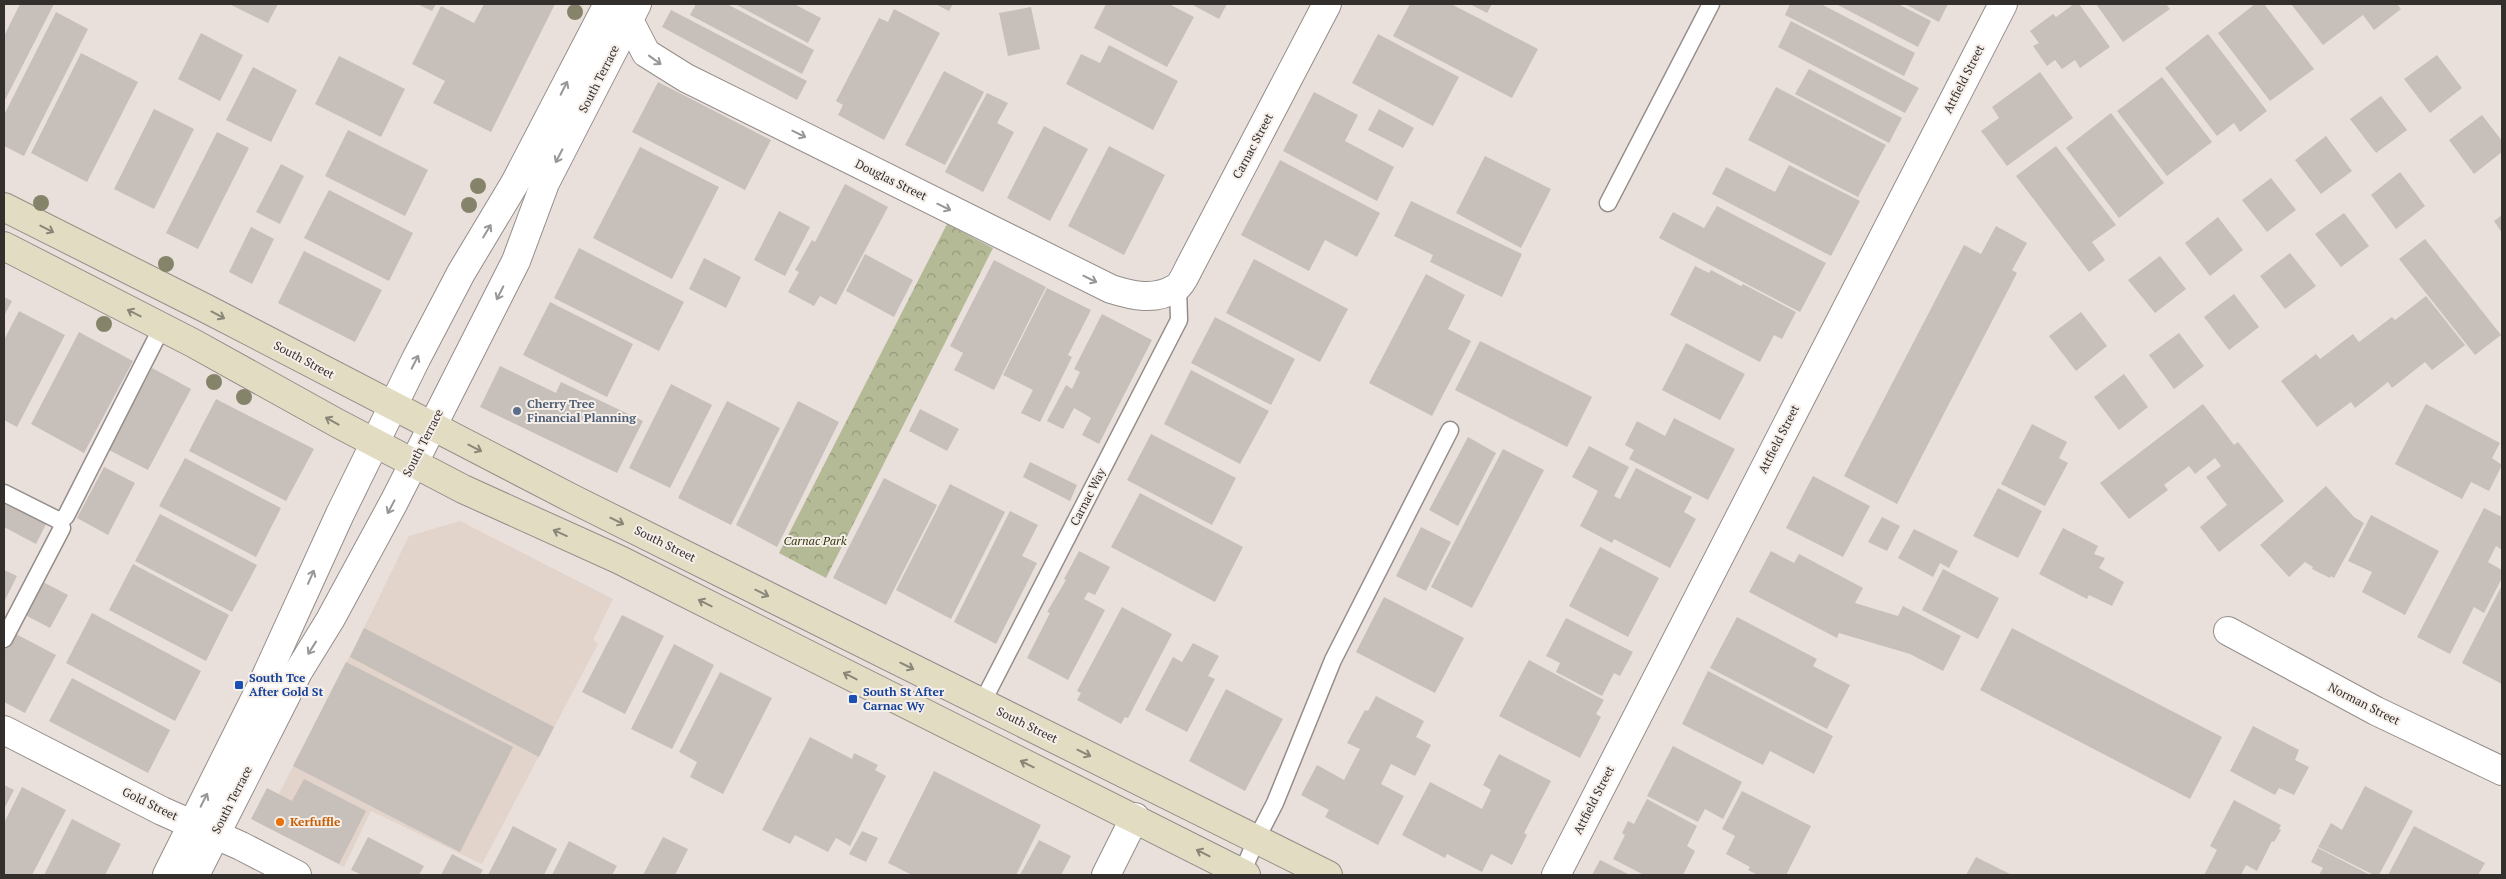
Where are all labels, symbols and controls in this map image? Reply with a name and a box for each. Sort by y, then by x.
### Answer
street label: Attfield Street [1940,41,1987,116]
street label: South Terrace [575,43,622,115]
one-way arrow [648,54,661,65]
one-way arrow [559,81,569,96]
street label: Carnac Street [1229,110,1276,181]
one-way arrow [791,130,806,140]
one-way arrow [554,148,563,163]
street label: Douglas Street [853,156,930,204]
one-way arrow [937,202,952,212]
one-way arrow [482,224,492,238]
one-way arrow [39,225,54,234]
one-way arrow [1082,275,1097,284]
one-way arrow [495,285,504,300]
one-way arrow [127,308,142,317]
one-way arrow [210,311,225,320]
street label: South Street [271,337,338,382]
one-way arrow [411,355,420,370]
place label: Cherry Tree Financial Planning [527,396,636,425]
street label: Attfield Street [1755,401,1802,476]
marker: Cherry Tree Financial Planning [511,405,523,417]
street label: South Terrace [399,407,446,479]
one-way arrow [325,415,339,425]
one-way arrow [468,443,483,453]
street label: Carnac Way [1067,465,1109,528]
one-way arrow [386,499,396,513]
one-way arrow [609,516,624,526]
street label: South Street [632,522,699,565]
one-way arrow [553,527,568,537]
park label: Carnac Park [783,533,847,548]
one-way arrow [307,570,317,585]
one-way arrow [754,589,769,598]
one-way arrow [698,598,713,607]
one-way arrow [307,641,317,655]
one-way arrow [900,661,915,671]
place label: South Tce After Gold St [249,670,324,699]
one-way arrow [843,671,858,680]
marker: South Tce After Gold St [233,679,245,691]
street label: Norman Street [2326,679,2403,728]
place label: South St After Carnac Wy [863,684,945,713]
marker: South St After Carnac Wy [847,693,859,705]
street label: South Street [994,703,1061,746]
one-way arrow [1077,748,1092,758]
one-way arrow [1020,759,1035,768]
street label: Attfield Street [1570,762,1617,837]
street label: South Terrace [208,764,255,836]
street label: Gold Street [120,784,181,824]
one-way arrow [200,793,209,808]
place label: Kerfuffle [290,814,341,829]
marker: Kerfuffle [274,816,286,828]
one-way arrow [1196,848,1211,857]

